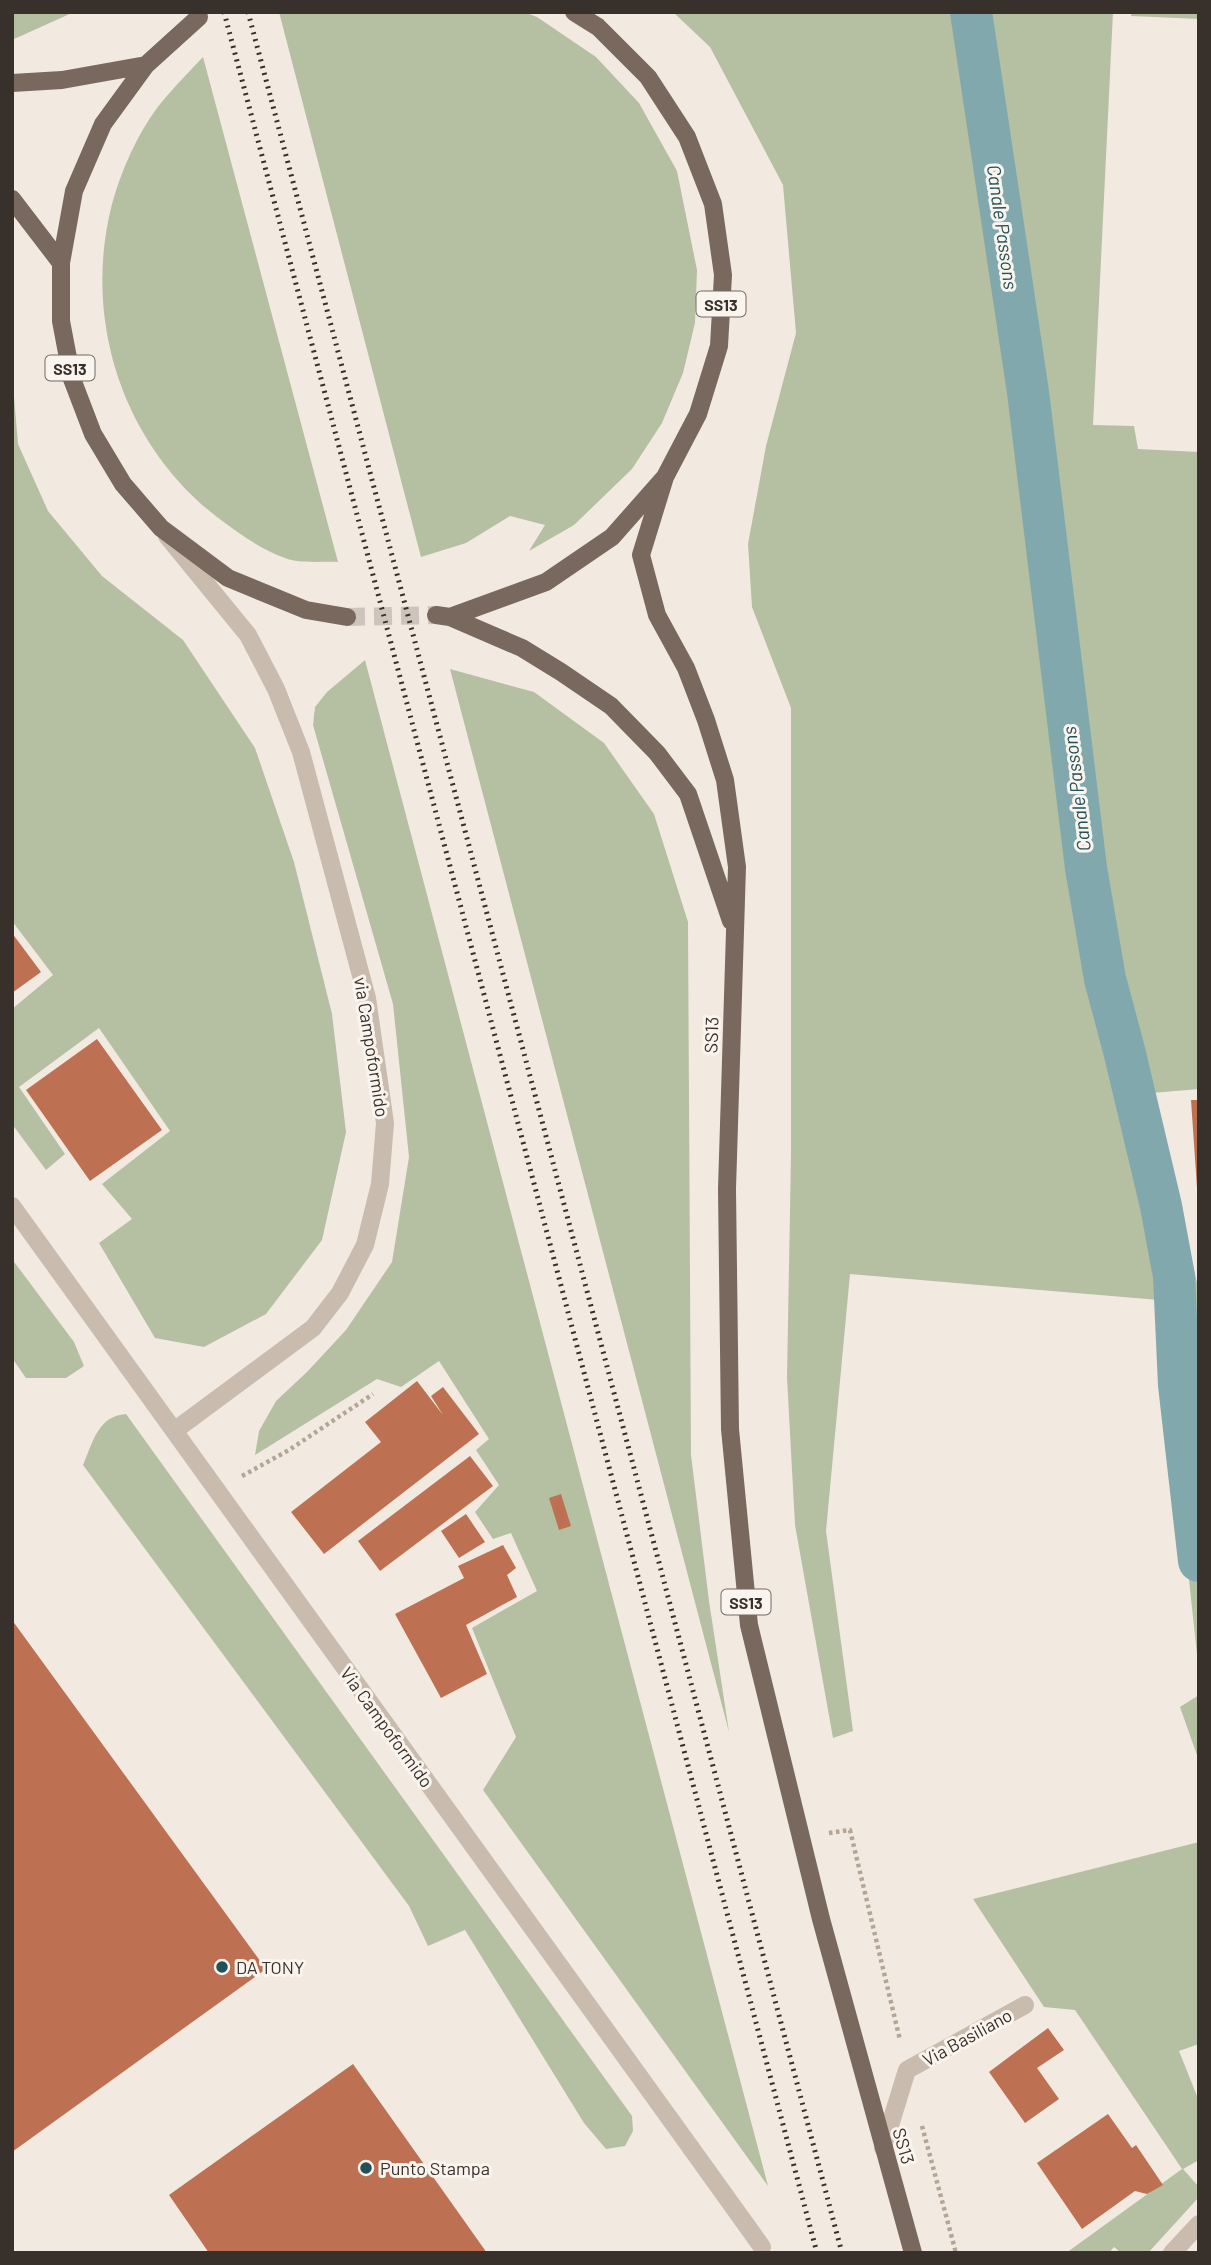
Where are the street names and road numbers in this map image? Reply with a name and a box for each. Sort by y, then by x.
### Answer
road number: SS13 [696,292,746,316]
road number: SS13 [46,356,94,380]
street label: via Campoformido [350,975,394,1119]
street label: SS13 [699,1016,723,1054]
road number: SS13 [722,1590,770,1614]
street label: Via Campoformido [336,1663,438,1791]
street label: Via Basiliano [918,2003,1016,2071]
street label: SS13 [888,2125,920,2167]

